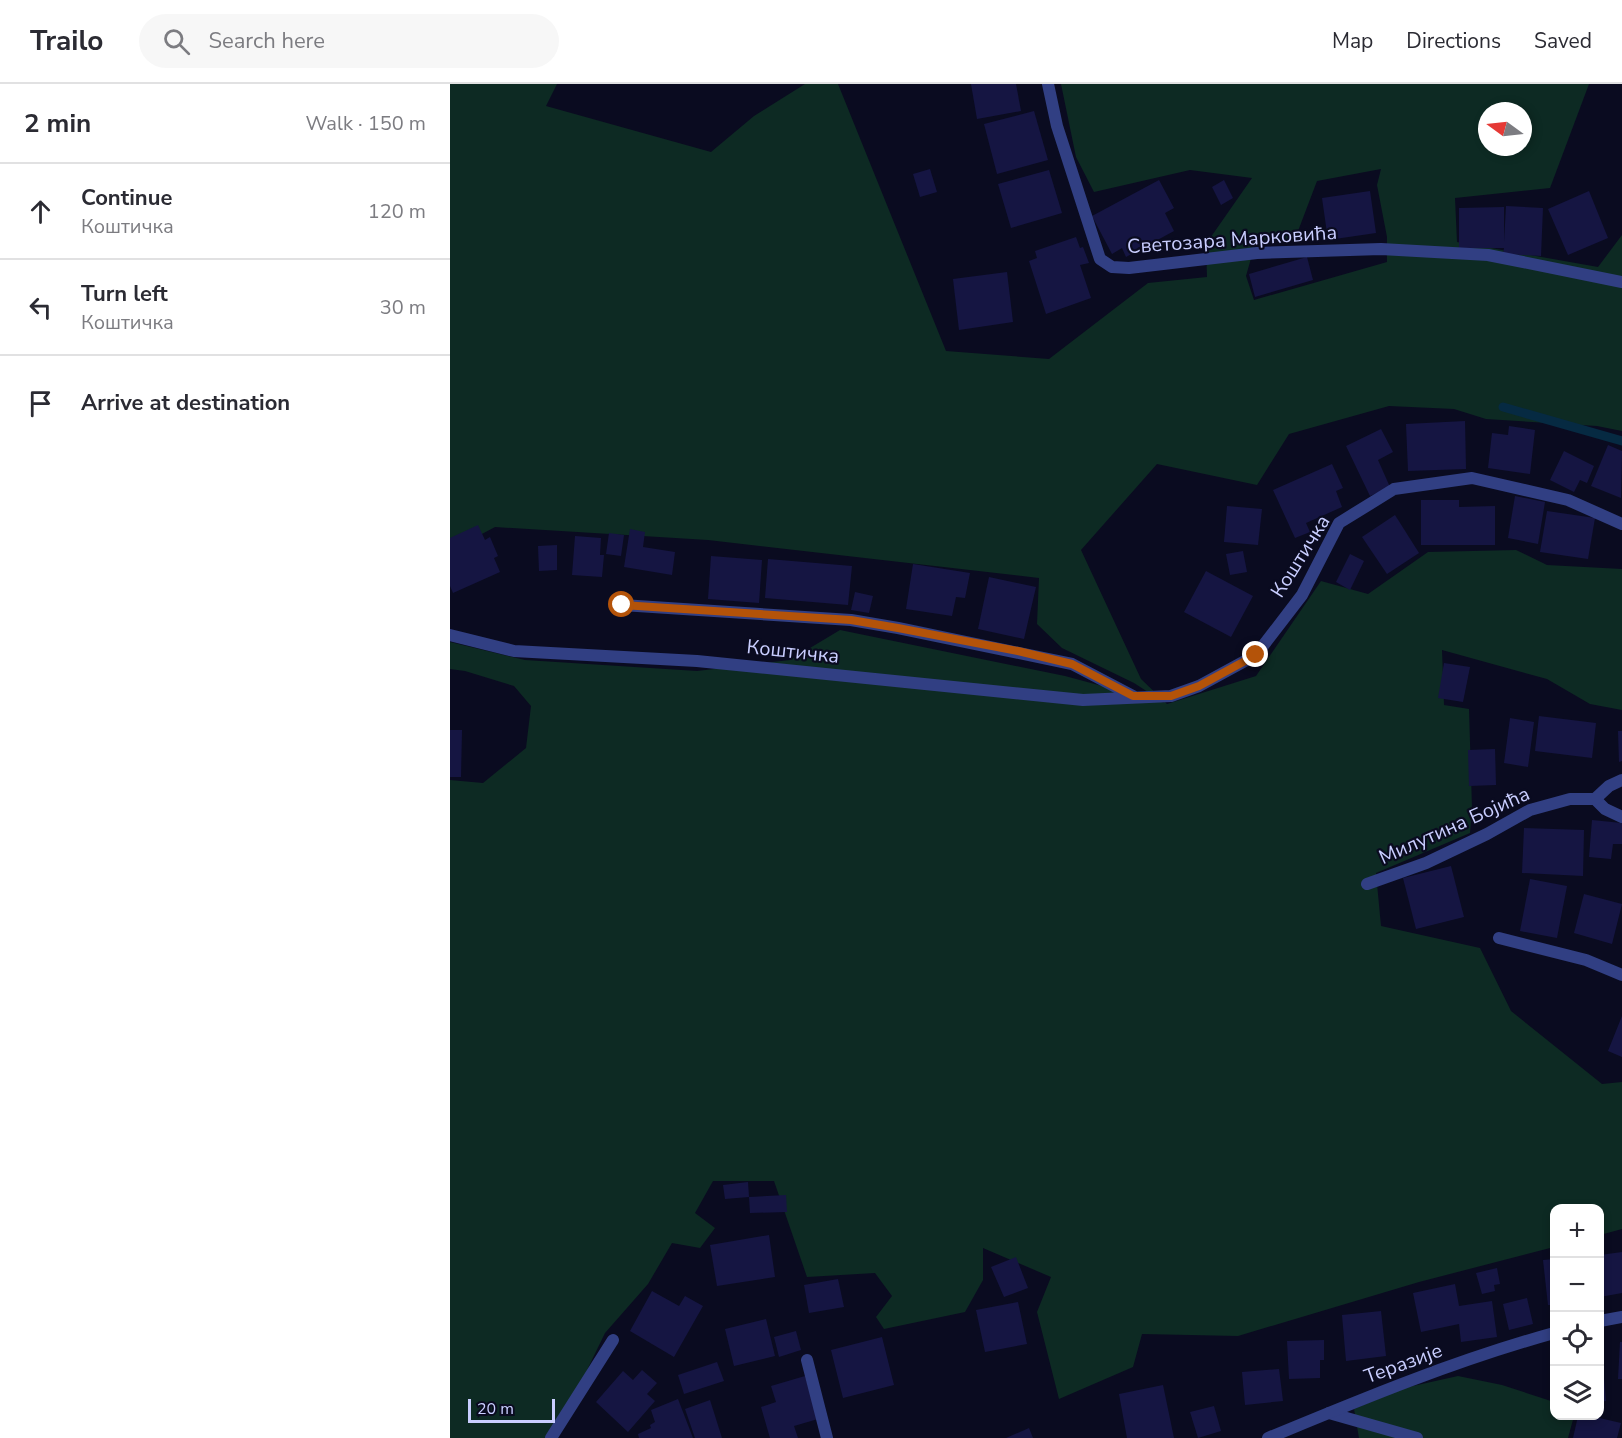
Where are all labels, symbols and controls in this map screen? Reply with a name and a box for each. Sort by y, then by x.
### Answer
search box [139,14,559,68]
text: Trailo [30,22,103,60]
icon: search [160,25,193,58]
text: Search here [208,26,325,56]
text: Map [1332,27,1373,55]
text: Directions [1406,27,1501,55]
text: Saved [1534,27,1592,55]
north arrow [1478,102,1532,156]
text: 2 min [24,106,91,141]
text: Walk · 150 m [306,110,426,137]
text: Continue [81,183,172,213]
icon: ahead [24,195,57,228]
text: 120 m [368,198,426,225]
text: Коштичка [81,213,174,240]
street label: Светозара Марковића [1126,219,1338,260]
text: Turn left [81,279,168,309]
icon: left [24,291,57,324]
text: 30 m [380,294,426,321]
text: Коштичка [81,309,174,336]
icon: arrive [24,387,57,420]
text: Arrive at destination [81,388,290,418]
street label: Коштичка [1264,510,1336,603]
route start [608,591,634,617]
street label: Коштичка [745,633,841,670]
route end [1242,641,1268,667]
street label: Милутина Бојића [1375,780,1534,871]
map controls [1550,1204,1604,1420]
button: + [1550,1204,1604,1258]
button: − [1550,1258,1604,1312]
button: locate [1550,1312,1604,1366]
street label: Теразије [1360,1337,1446,1390]
button: layers [1550,1366,1604,1420]
scale bar [468,1396,555,1424]
text: 20 m [477,1398,514,1420]

